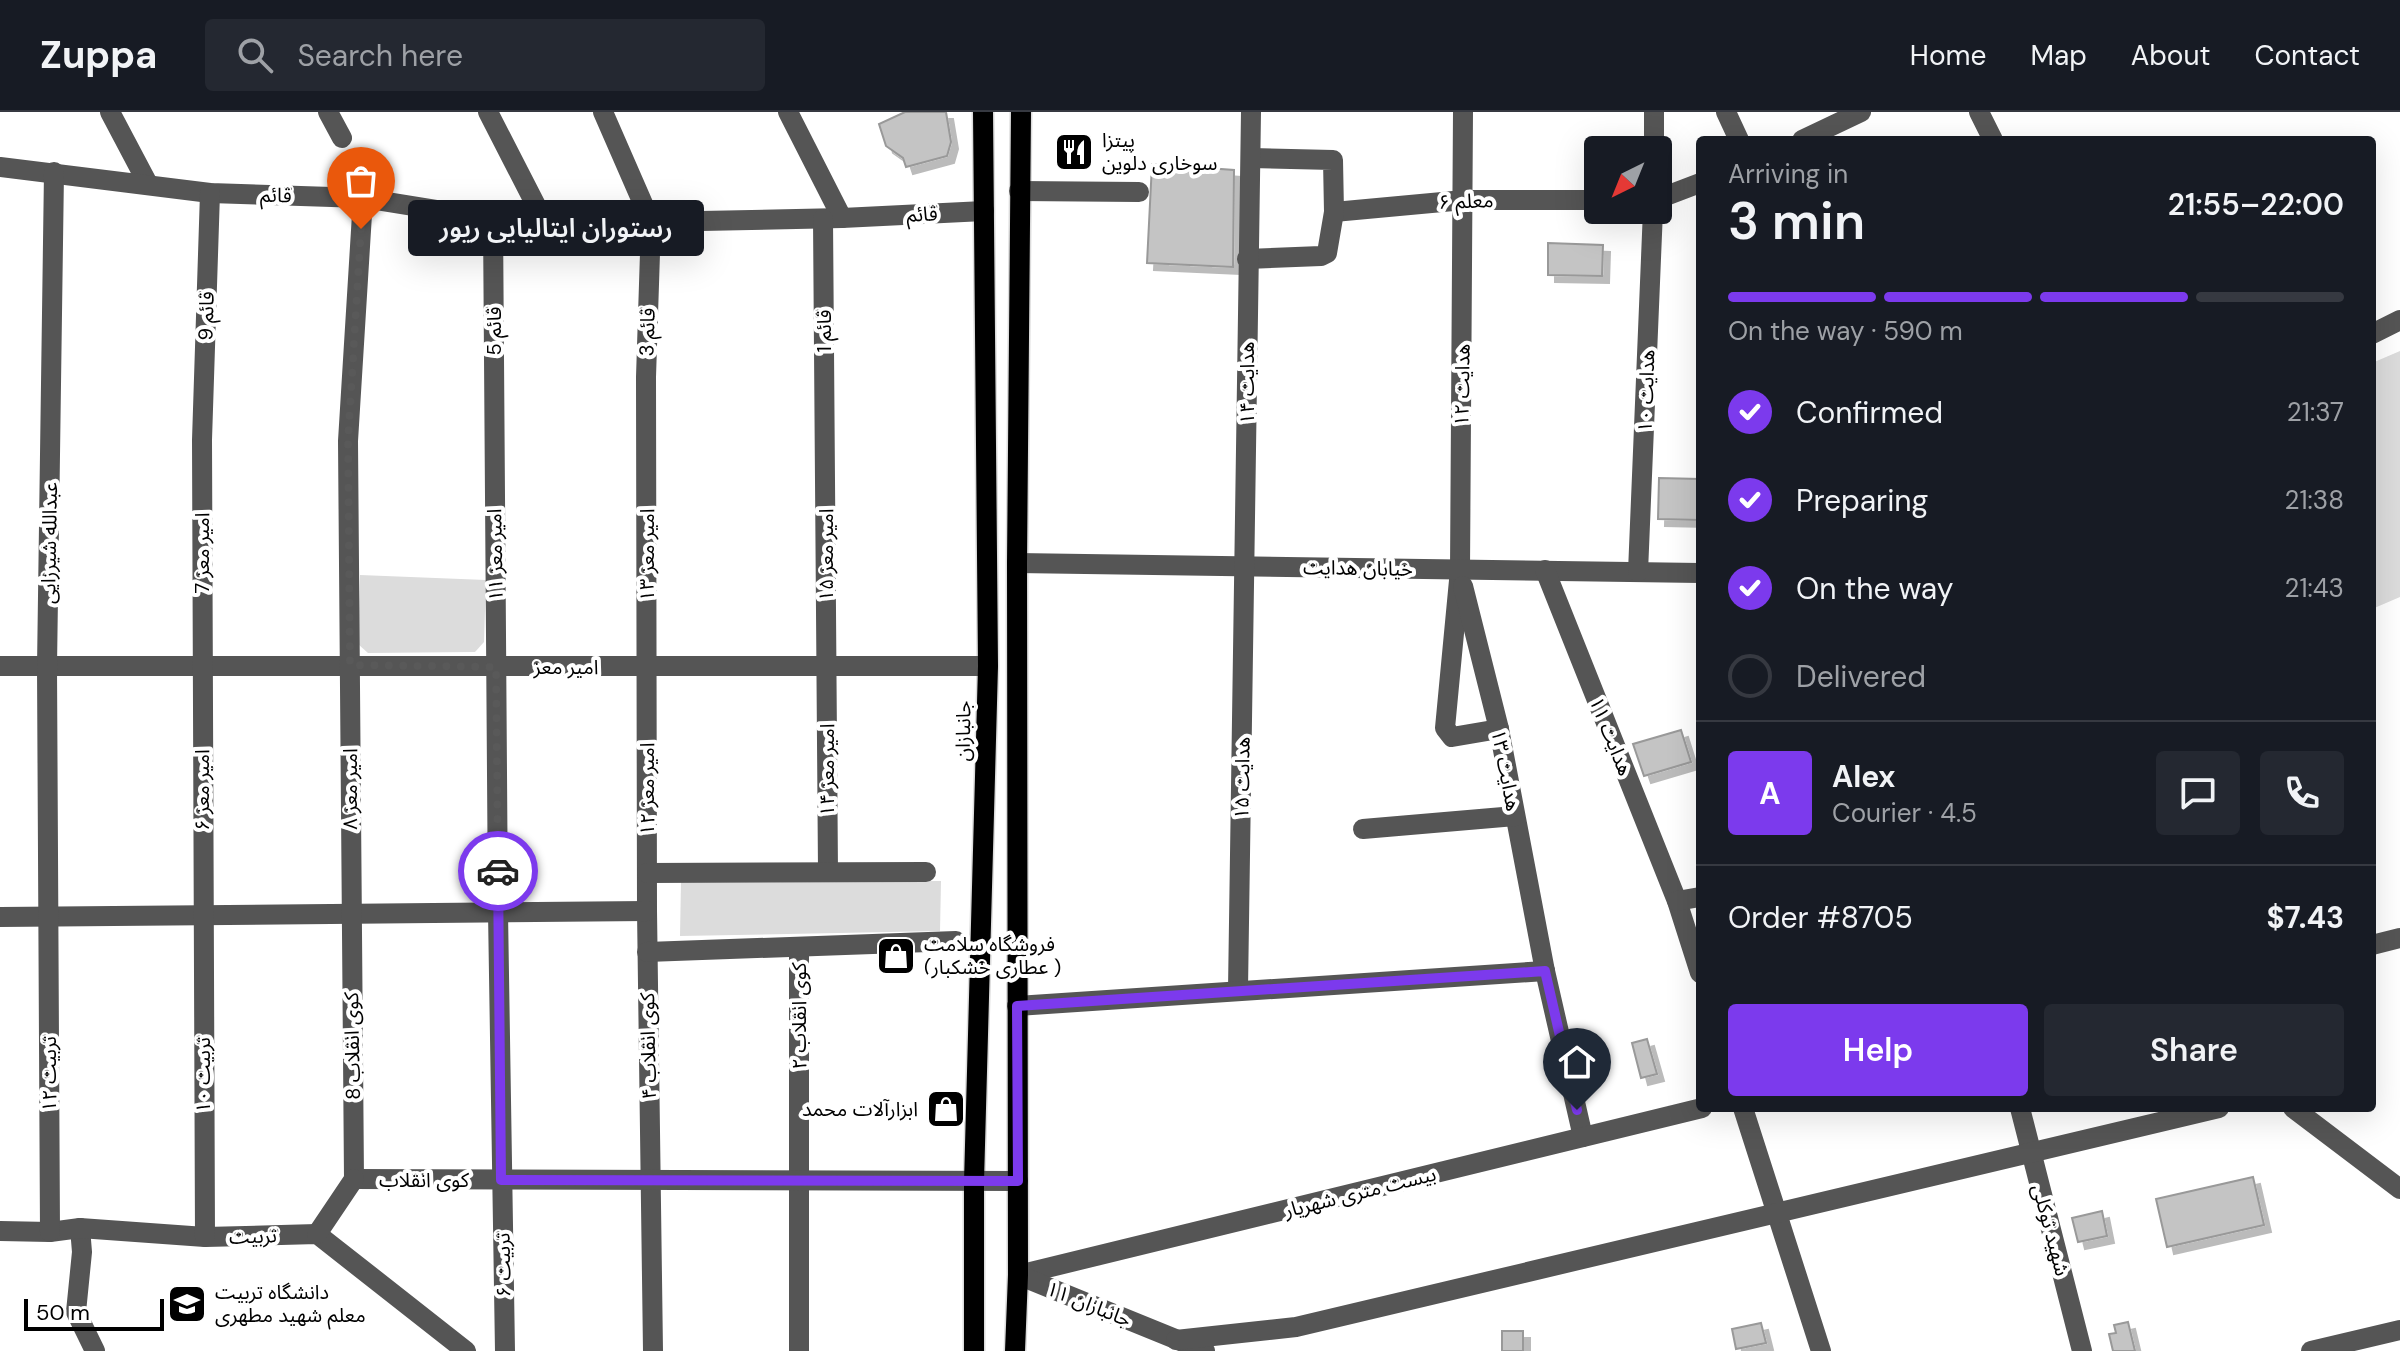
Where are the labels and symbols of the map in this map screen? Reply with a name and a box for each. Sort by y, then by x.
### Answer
place label: پیتزا سوخاری دلوین [1102,127,1217,176]
restaurant icon: پیتزا سوخاری دلوین [1053,131,1095,173]
north arrow [1584,136,1672,224]
pin [327,147,395,229]
street label: قائم [260,181,292,211]
street label: معلم ۶ [1438,187,1494,217]
street label: قائم [906,200,939,230]
callout: رستوران ایتالیایی ریور [409,201,705,257]
street label: قائم 9 [192,291,222,341]
street label: قائم 5 [481,306,509,355]
street label: قائم 3 [633,307,663,357]
street label: قائم 1 [811,309,839,352]
street label: هدایت ۱۴ [1234,342,1260,424]
street label: هدایت ۱۲ [1448,343,1476,427]
street label: هدایت ۱۰ [1632,349,1660,433]
street label: عبدالله شیرزایی [35,482,63,604]
street label: امیر معز ۱۱ [481,508,509,602]
street label: امیر معز ۱۳ [634,508,660,602]
street label: امیر معز ۱۵ [813,508,839,602]
street label: امیر معز 7 [189,513,215,593]
street label: خیابان هدایت [1303,554,1413,582]
street label: امیر معز [533,654,598,680]
street label: هدایت ۱۱ [1583,693,1639,779]
street label: جانبازان [949,700,977,762]
street label: امیر معز ۱۴ [814,723,840,817]
street label: هدایت ۱۳ [1485,727,1527,813]
street label: هدایت ۱۵ [1228,736,1256,820]
street label: امیر معز ۱۲ [634,742,660,836]
street label: امیر معز ۸ [337,748,363,830]
street label: امیر معز ۶ [189,749,215,831]
courier [458,831,538,911]
place label: فروشگاه سلامت (عطاری خشکبار ) [924,931,1061,980]
shop icon: فروشگاه سلامت (عطاری خشکبار ) [875,935,917,977]
street label: کوی انقلاب ۲ [786,962,812,1069]
street label: کوی انقلاب 8 [338,991,366,1100]
street label: کوی انقلاب ۴ [634,992,662,1100]
pin [1543,1028,1611,1110]
street label: تربیت ۱۲ [36,1036,62,1112]
street label: تربیت ۱۰ [190,1037,216,1113]
shop icon: ابزارآلات محمد [925,1088,967,1130]
place label: ابزارآلات محمد [802,1096,918,1122]
street label: بیست متری شهریار [1280,1161,1439,1224]
street label: کوی انقلاب [379,1167,470,1193]
street label: شهید توکلی [2026,1181,2076,1279]
street label: تربیت [229,1222,278,1250]
street label: تربیت ۶ [489,1232,517,1298]
street label: جانبازان ۱۱ [1043,1275,1135,1333]
place label: دانشگاه تربیت معلم شهید مطهری [215,1279,366,1330]
school or university icon: دانشگاه تربیت معلم شهید مطهری [166,1283,208,1325]
scale bar [24,1295,164,1331]

